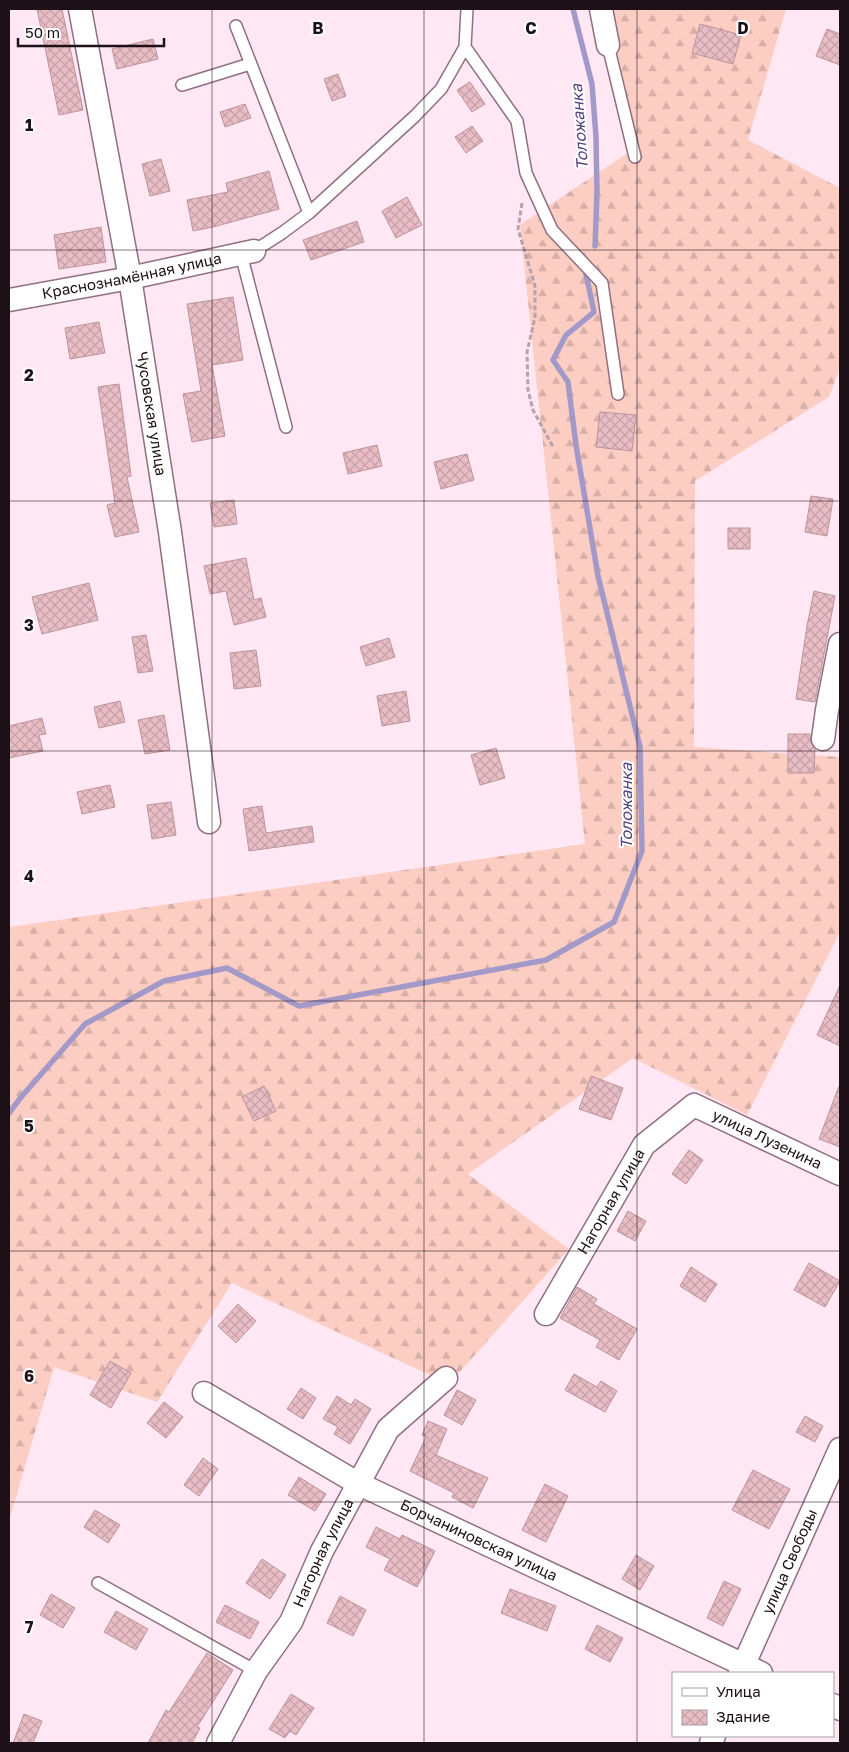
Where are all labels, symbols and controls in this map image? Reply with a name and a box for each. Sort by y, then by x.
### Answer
scale bar [18,15,164,47]
text: B [312,18,324,38]
text: C [525,18,537,38]
text: D [737,18,749,38]
text: 50 m [25,23,60,41]
water label: Толожанка [566,82,592,171]
text: 1 [25,115,33,135]
street label: Краснознамённая улица [40,248,223,302]
street label: Чусовская улица [134,350,171,477]
text: 2 [24,365,34,385]
text: 3 [24,615,34,635]
water label: Толожанка [616,762,636,849]
text: 4 [24,866,34,886]
street label: улица Лузенина [710,1105,825,1172]
text: 5 [24,1116,34,1136]
street label: Нагорная улица [573,1145,648,1257]
text: 6 [24,1366,34,1386]
street label: Нагорная улица [289,1495,357,1610]
street label: Борчаниновская улица [398,1495,561,1584]
street label: улица Свободы [758,1506,820,1617]
text: 7 [25,1617,34,1637]
legend [672,1672,834,1737]
text: Улица [716,1682,761,1700]
text: Здание [716,1707,770,1725]

